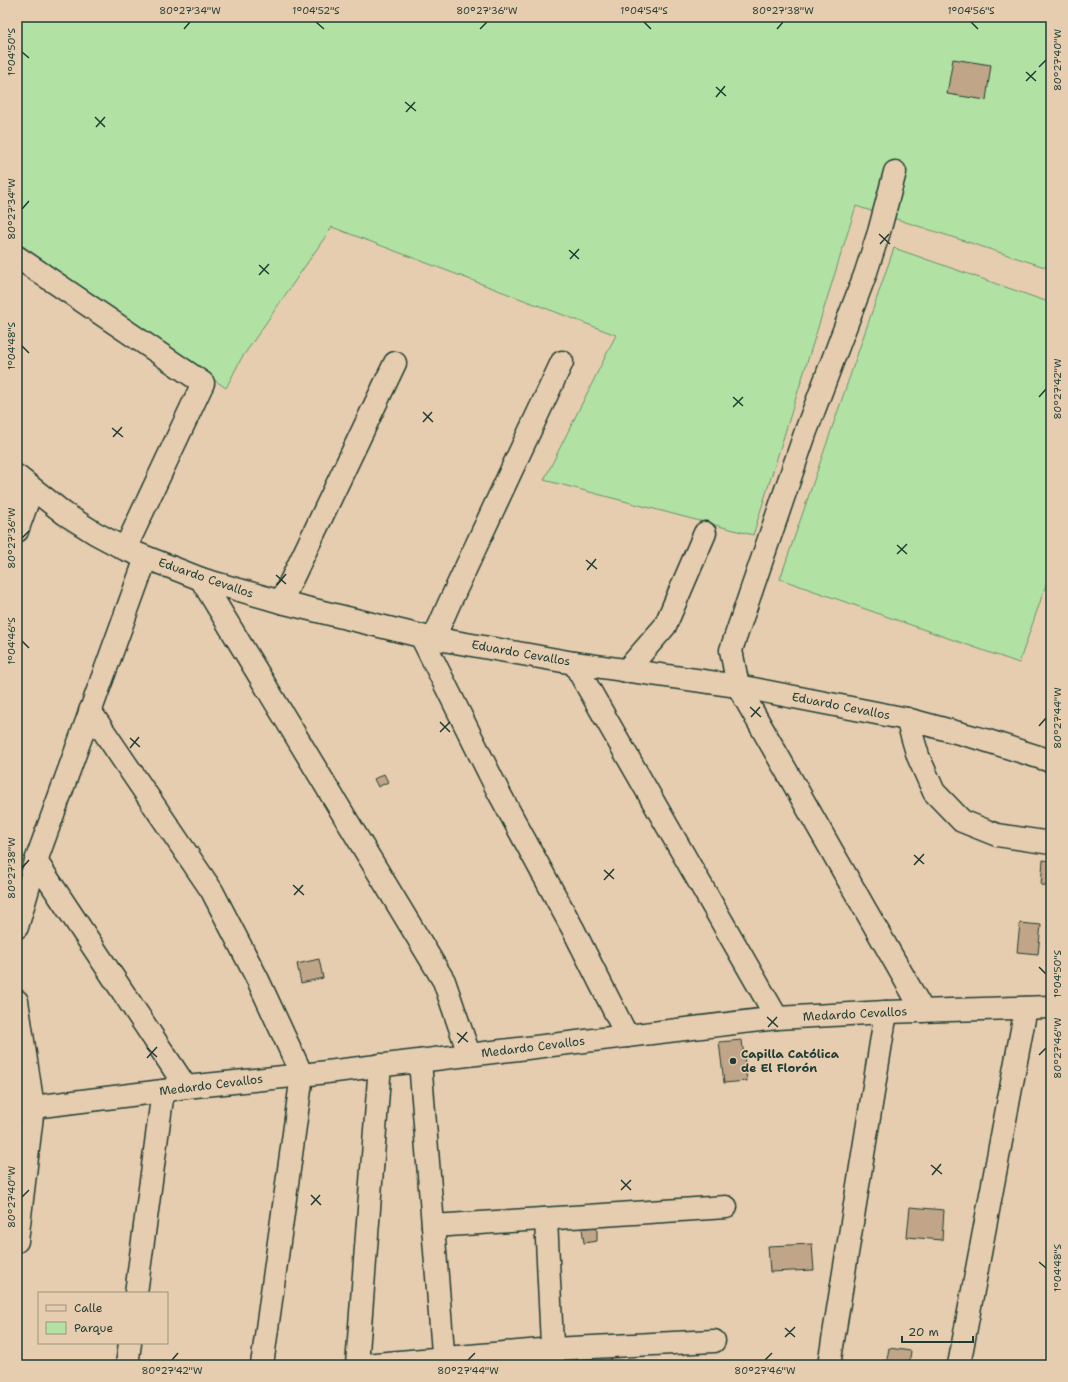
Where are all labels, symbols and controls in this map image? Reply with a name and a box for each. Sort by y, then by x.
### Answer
text: 80°27'34"W [159,4,221,17]
text: 1°04'52"S [292,4,340,17]
text: 80°27'36"W [456,4,518,17]
text: 1°04'54"S [620,4,668,17]
text: 80°27'38"W [752,4,814,17]
text: 1°04'56"S [947,4,995,17]
text: 1°04'50"S [5,28,18,76]
text: 80°27'40"W [1051,29,1064,91]
text: 80°27'34"W [5,178,18,240]
text: 1°04'48"S [5,322,18,370]
text: 80°27'42"W [1051,358,1064,420]
text: 80°27'36"W [5,507,18,569]
street label: Eduardo Cevallos [156,554,256,602]
text: 1°04'46"S [5,617,18,665]
street label: Eduardo Cevallos [470,636,572,670]
text: 80°27'44"W [1051,687,1064,749]
street label: Eduardo Cevallos [790,689,892,723]
text: 80°27'38"W [5,837,18,899]
text: 1°04'50"S [1051,950,1064,998]
street label: Medardo Cevallos [802,1003,908,1025]
text: 80°27'46"W [1051,1017,1064,1079]
street label: Medardo Cevallos [480,1033,586,1061]
place label: Capilla Católica de El Florón [741,1046,840,1076]
marker: Capilla Católica de El Florón [728,1056,738,1066]
street label: Medardo Cevallos [158,1071,264,1099]
text: 80°27'40"W [5,1166,18,1228]
text: 1°04'48"S [1051,1244,1064,1292]
legend [38,1292,168,1344]
text: Calle [74,1300,103,1316]
scale bar [902,1318,973,1344]
text: Parque [74,1320,113,1336]
text: 20 m [908,1324,939,1340]
text: 80°27'42"W [141,1364,203,1377]
text: 80°27'44"W [437,1364,499,1377]
text: 80°27'46"W [734,1364,796,1377]

